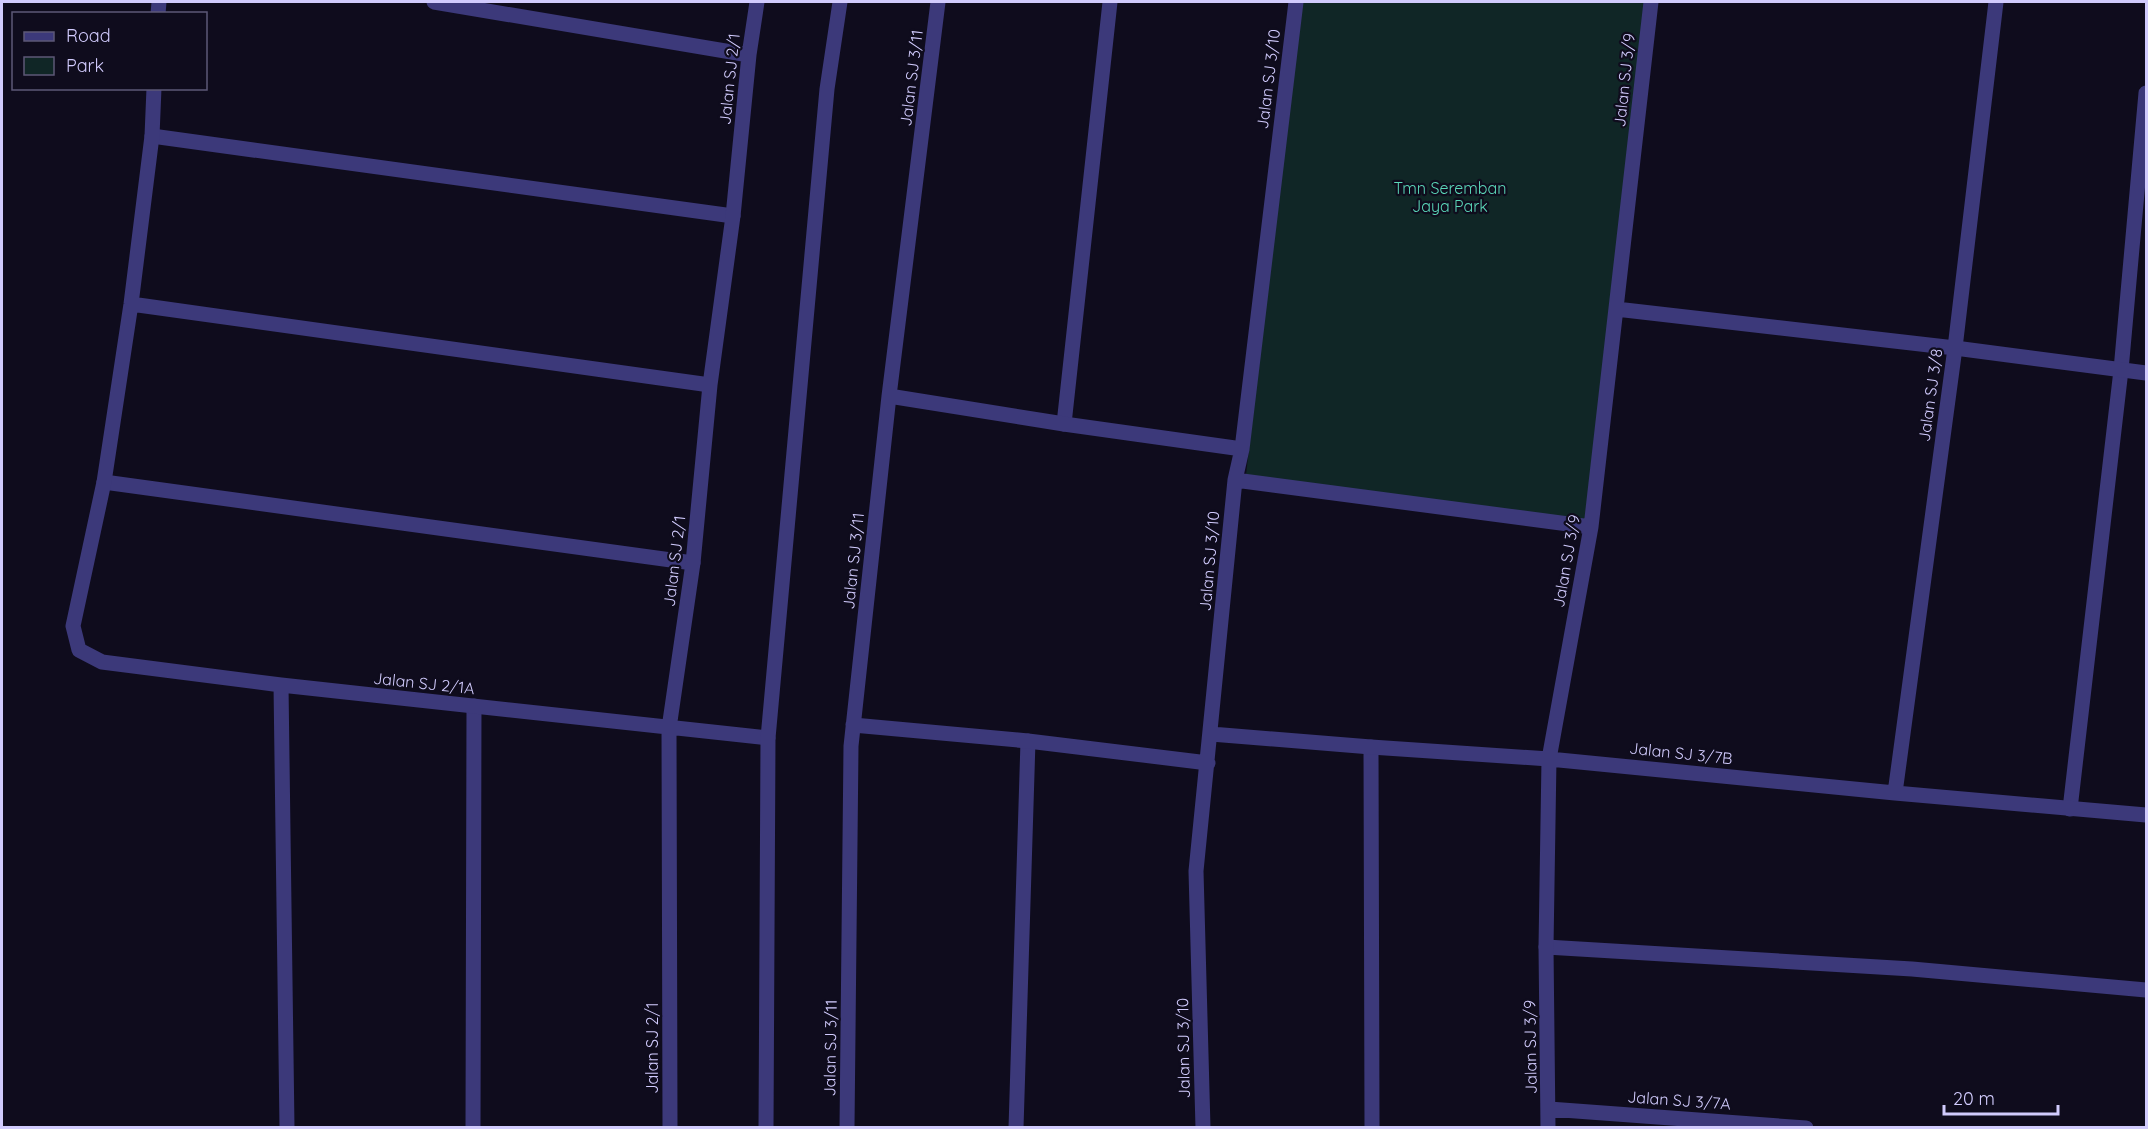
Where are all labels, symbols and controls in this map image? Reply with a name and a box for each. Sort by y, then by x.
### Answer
legend [12,12,207,90]
text: Road [66,24,111,47]
street label: Jalan SJ 3/10 [1252,28,1284,130]
street label: Jalan SJ 3/11 [895,29,927,127]
street label: Jalan SJ 2/1 [714,32,744,126]
street label: Jalan SJ 3/9 [1609,32,1639,128]
text: Park [66,54,104,77]
park label: Tmn Seremban Jaya Park [1393,178,1507,216]
street label: Jalan SJ 3/8 [1914,347,1946,443]
street label: Jalan SJ 3/10 [1195,510,1223,612]
street label: Jalan SJ 3/11 [838,512,868,610]
street label: Jalan SJ 3/9 [1548,513,1584,609]
street label: Jalan SJ 2/1 [658,514,690,608]
street label: Jalan SJ 2/1A [372,668,476,698]
street label: Jalan SJ 3/7B [1628,738,1734,768]
street label: Jalan SJ 3/10 [1172,998,1194,1098]
street label: Jalan SJ 3/11 [819,999,841,1097]
street label: Jalan SJ 3/9 [1519,1000,1541,1094]
street label: Jalan SJ 2/1 [642,1002,662,1094]
scale bar [1944,1078,2058,1116]
street label: Jalan SJ 3/7A [1627,1086,1731,1114]
text: 20 m [1953,1087,1995,1110]

